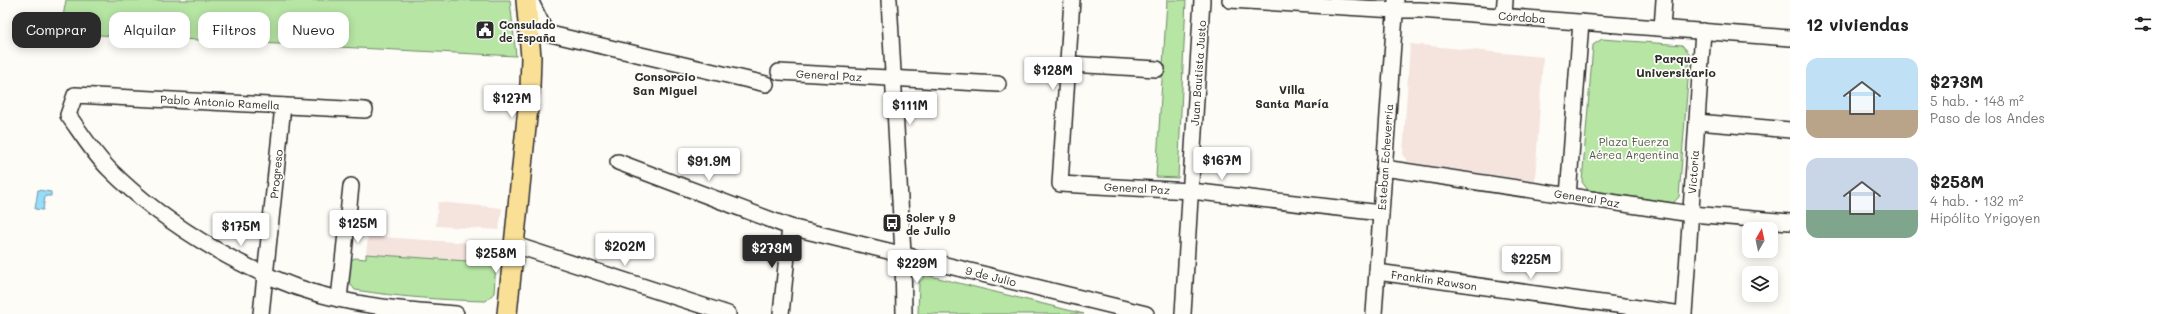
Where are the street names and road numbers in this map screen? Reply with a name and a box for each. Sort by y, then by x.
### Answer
street label: Córdoba [1498,8,1546,26]
street label: Juan Bautista Justo [1187,19,1209,126]
street label: General Paz [796,66,862,84]
street label: Pablo Antonio Ramella [160,91,280,113]
street label: Esteban Echeverría [1374,103,1396,211]
street label: Progreso [266,148,286,199]
street label: Victoria [1684,149,1702,194]
street label: General Paz [1104,179,1170,197]
street label: General Paz [1553,185,1621,211]
street label: 9 de Julio [964,262,1019,290]
street label: Franklin Rawson [1390,267,1478,293]

